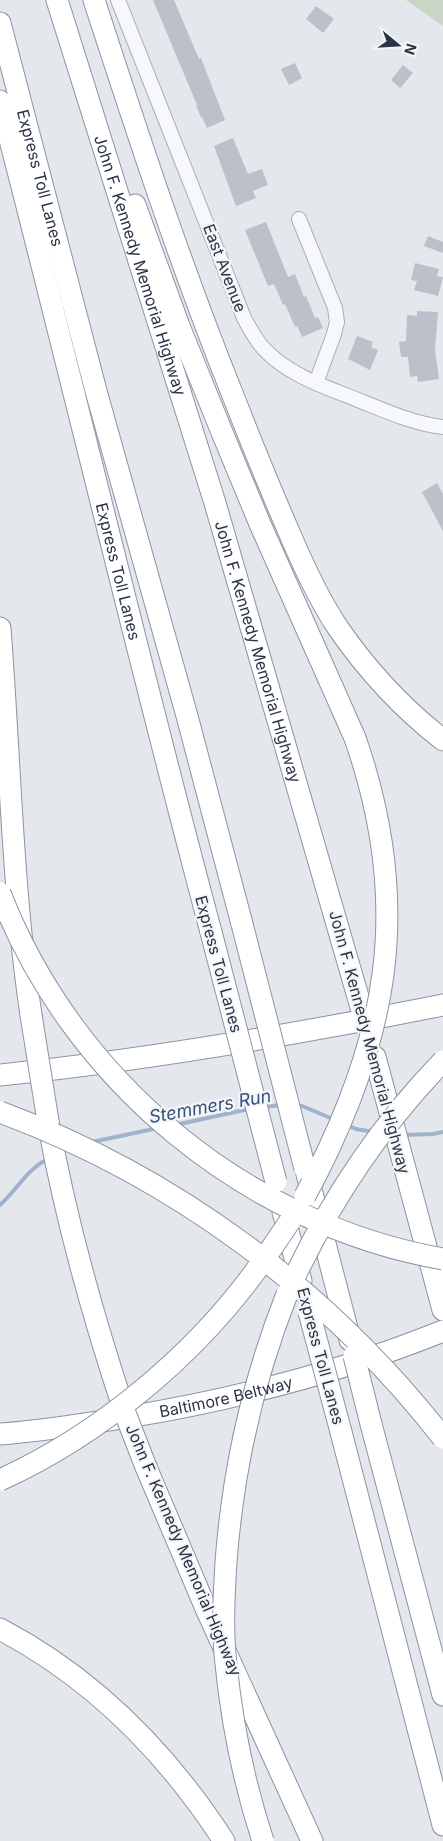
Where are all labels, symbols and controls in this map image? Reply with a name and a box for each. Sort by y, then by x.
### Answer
north arrow [373,20,423,70]
text: N [401,41,421,57]
street label: Express Toll Lanes [13,107,68,248]
street label: John F. Kennedy Memorial Highway [90,132,191,398]
street label: East Avenue [199,221,251,315]
street label: Express Toll Lanes [92,501,145,642]
street label: John F. Kennedy Memorial Highway [211,518,305,785]
street label: Express Toll Lanes [191,893,247,1035]
street label: John F. Kennedy Memorial Highway [325,908,415,1176]
water label: Stemmers Run [147,1085,273,1127]
street label: Express Toll Lanes [293,1285,349,1427]
street label: Baltimore Beltway [157,1372,295,1421]
street label: John F. Kennedy Memorial Highway [122,1421,246,1679]

